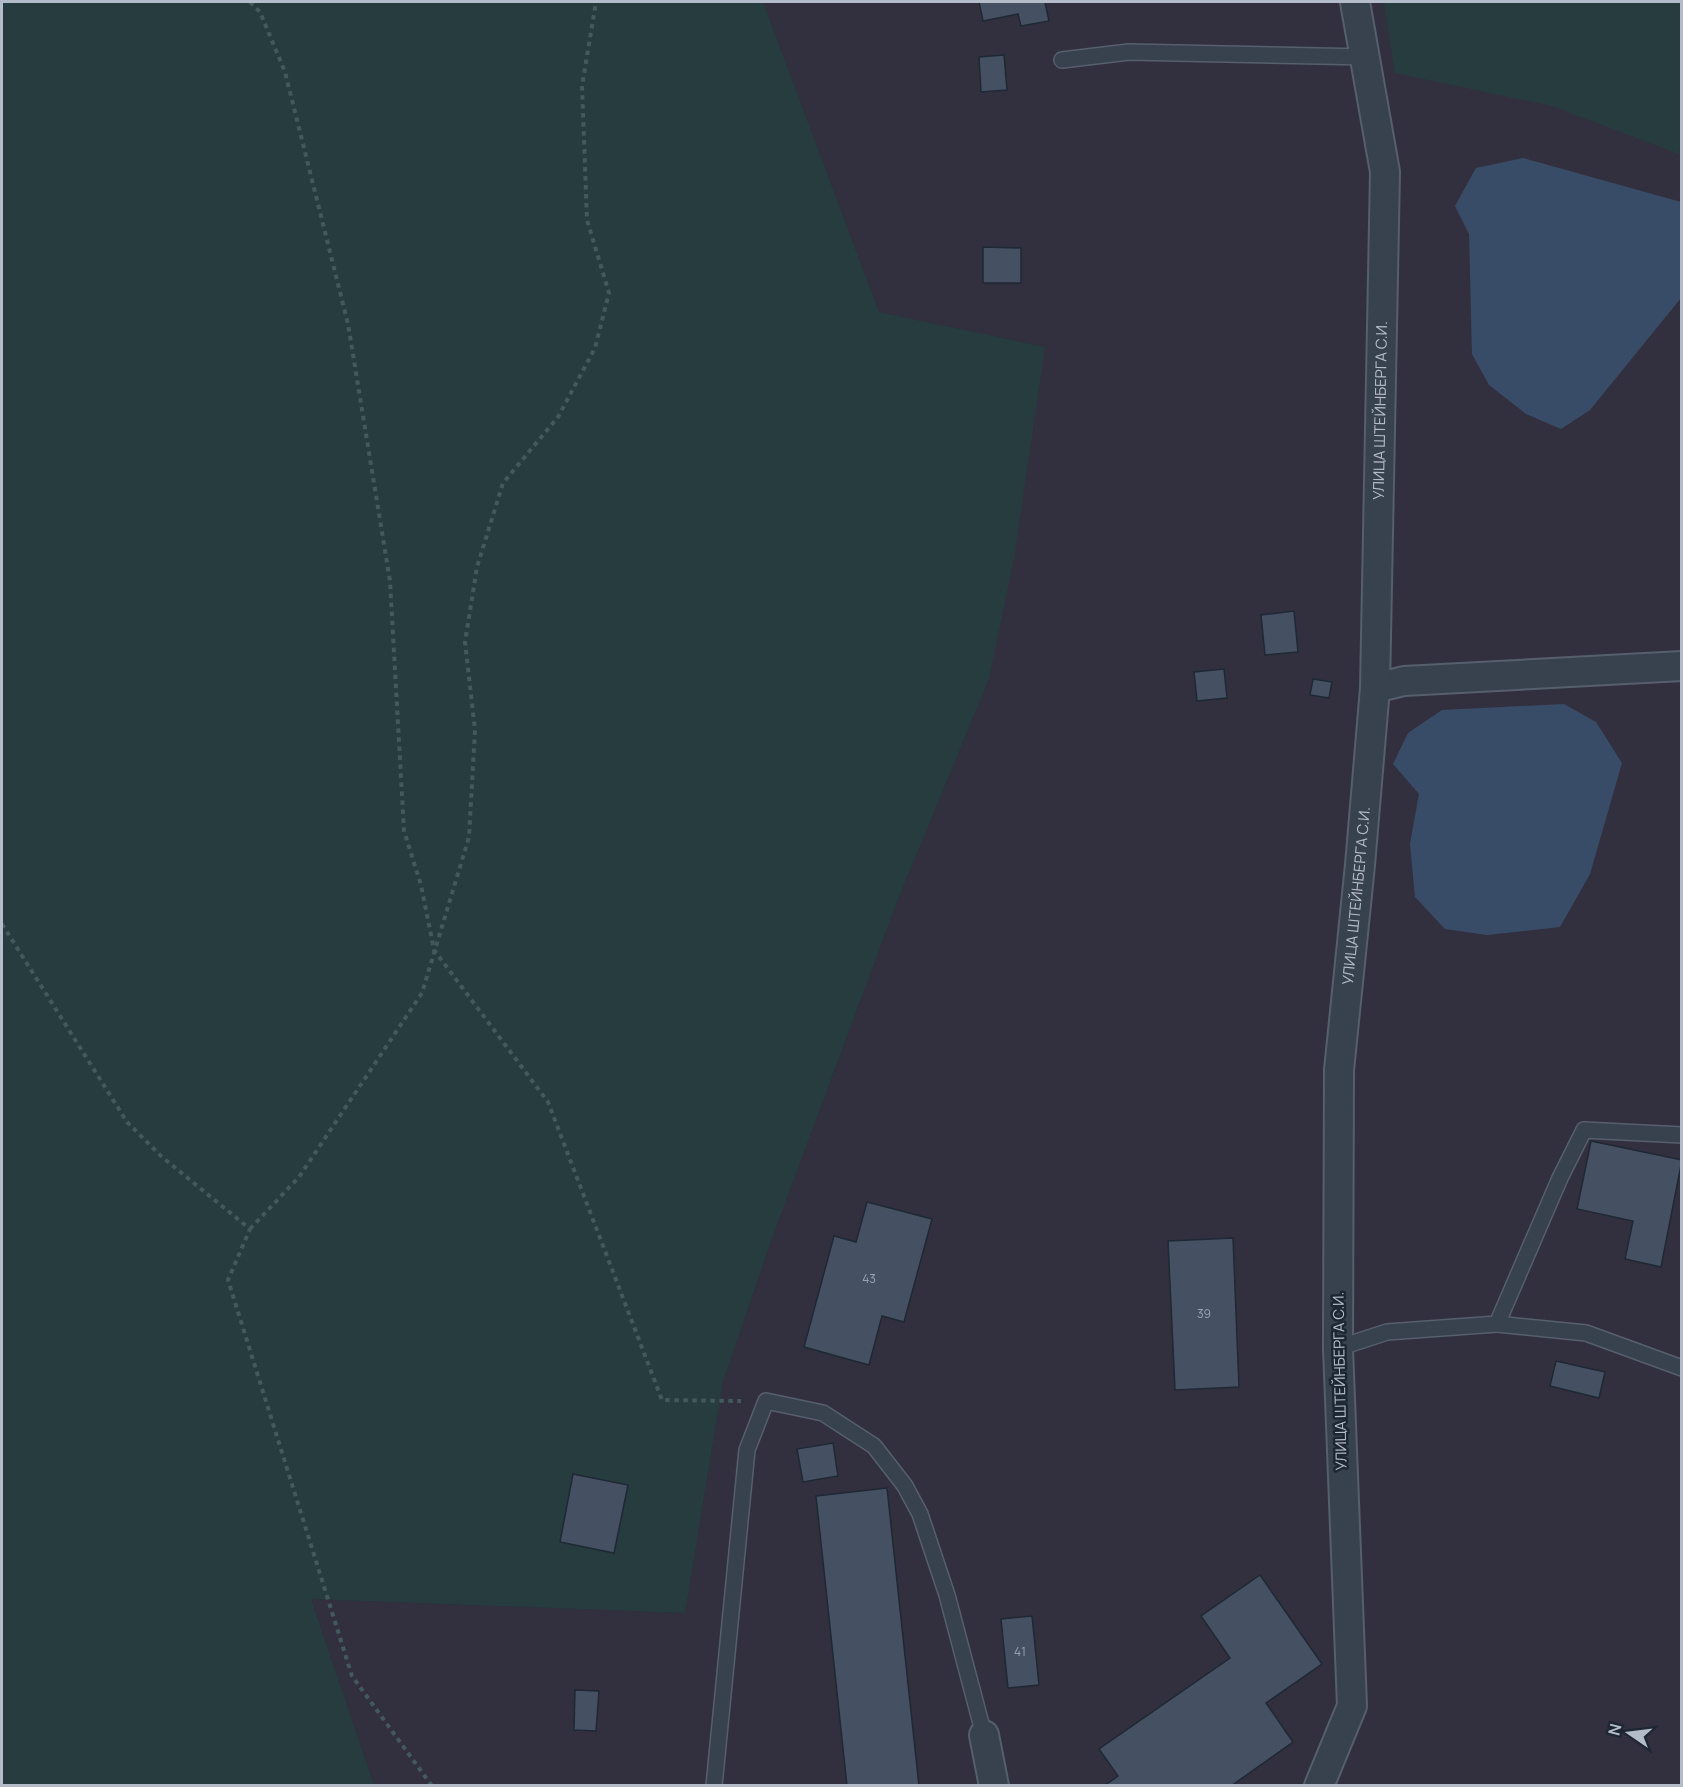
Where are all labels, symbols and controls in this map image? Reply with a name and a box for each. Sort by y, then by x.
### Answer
street label: УЛИЦА ШТЕЙНБЕРГА С.И. [1368,321,1392,500]
street label: УЛИЦА ШТЕЙНБЕРГА С.И. [1337,806,1375,986]
house number: 43 [862,1270,876,1287]
street label: УЛИЦА ШТЕЙНБЕРГА С.И. [1327,1292,1352,1470]
house number: 39 [1197,1305,1211,1322]
house number: 41 [1014,1643,1026,1660]
north arrow [1599,1703,1659,1763]
text: N [1602,1721,1627,1738]

